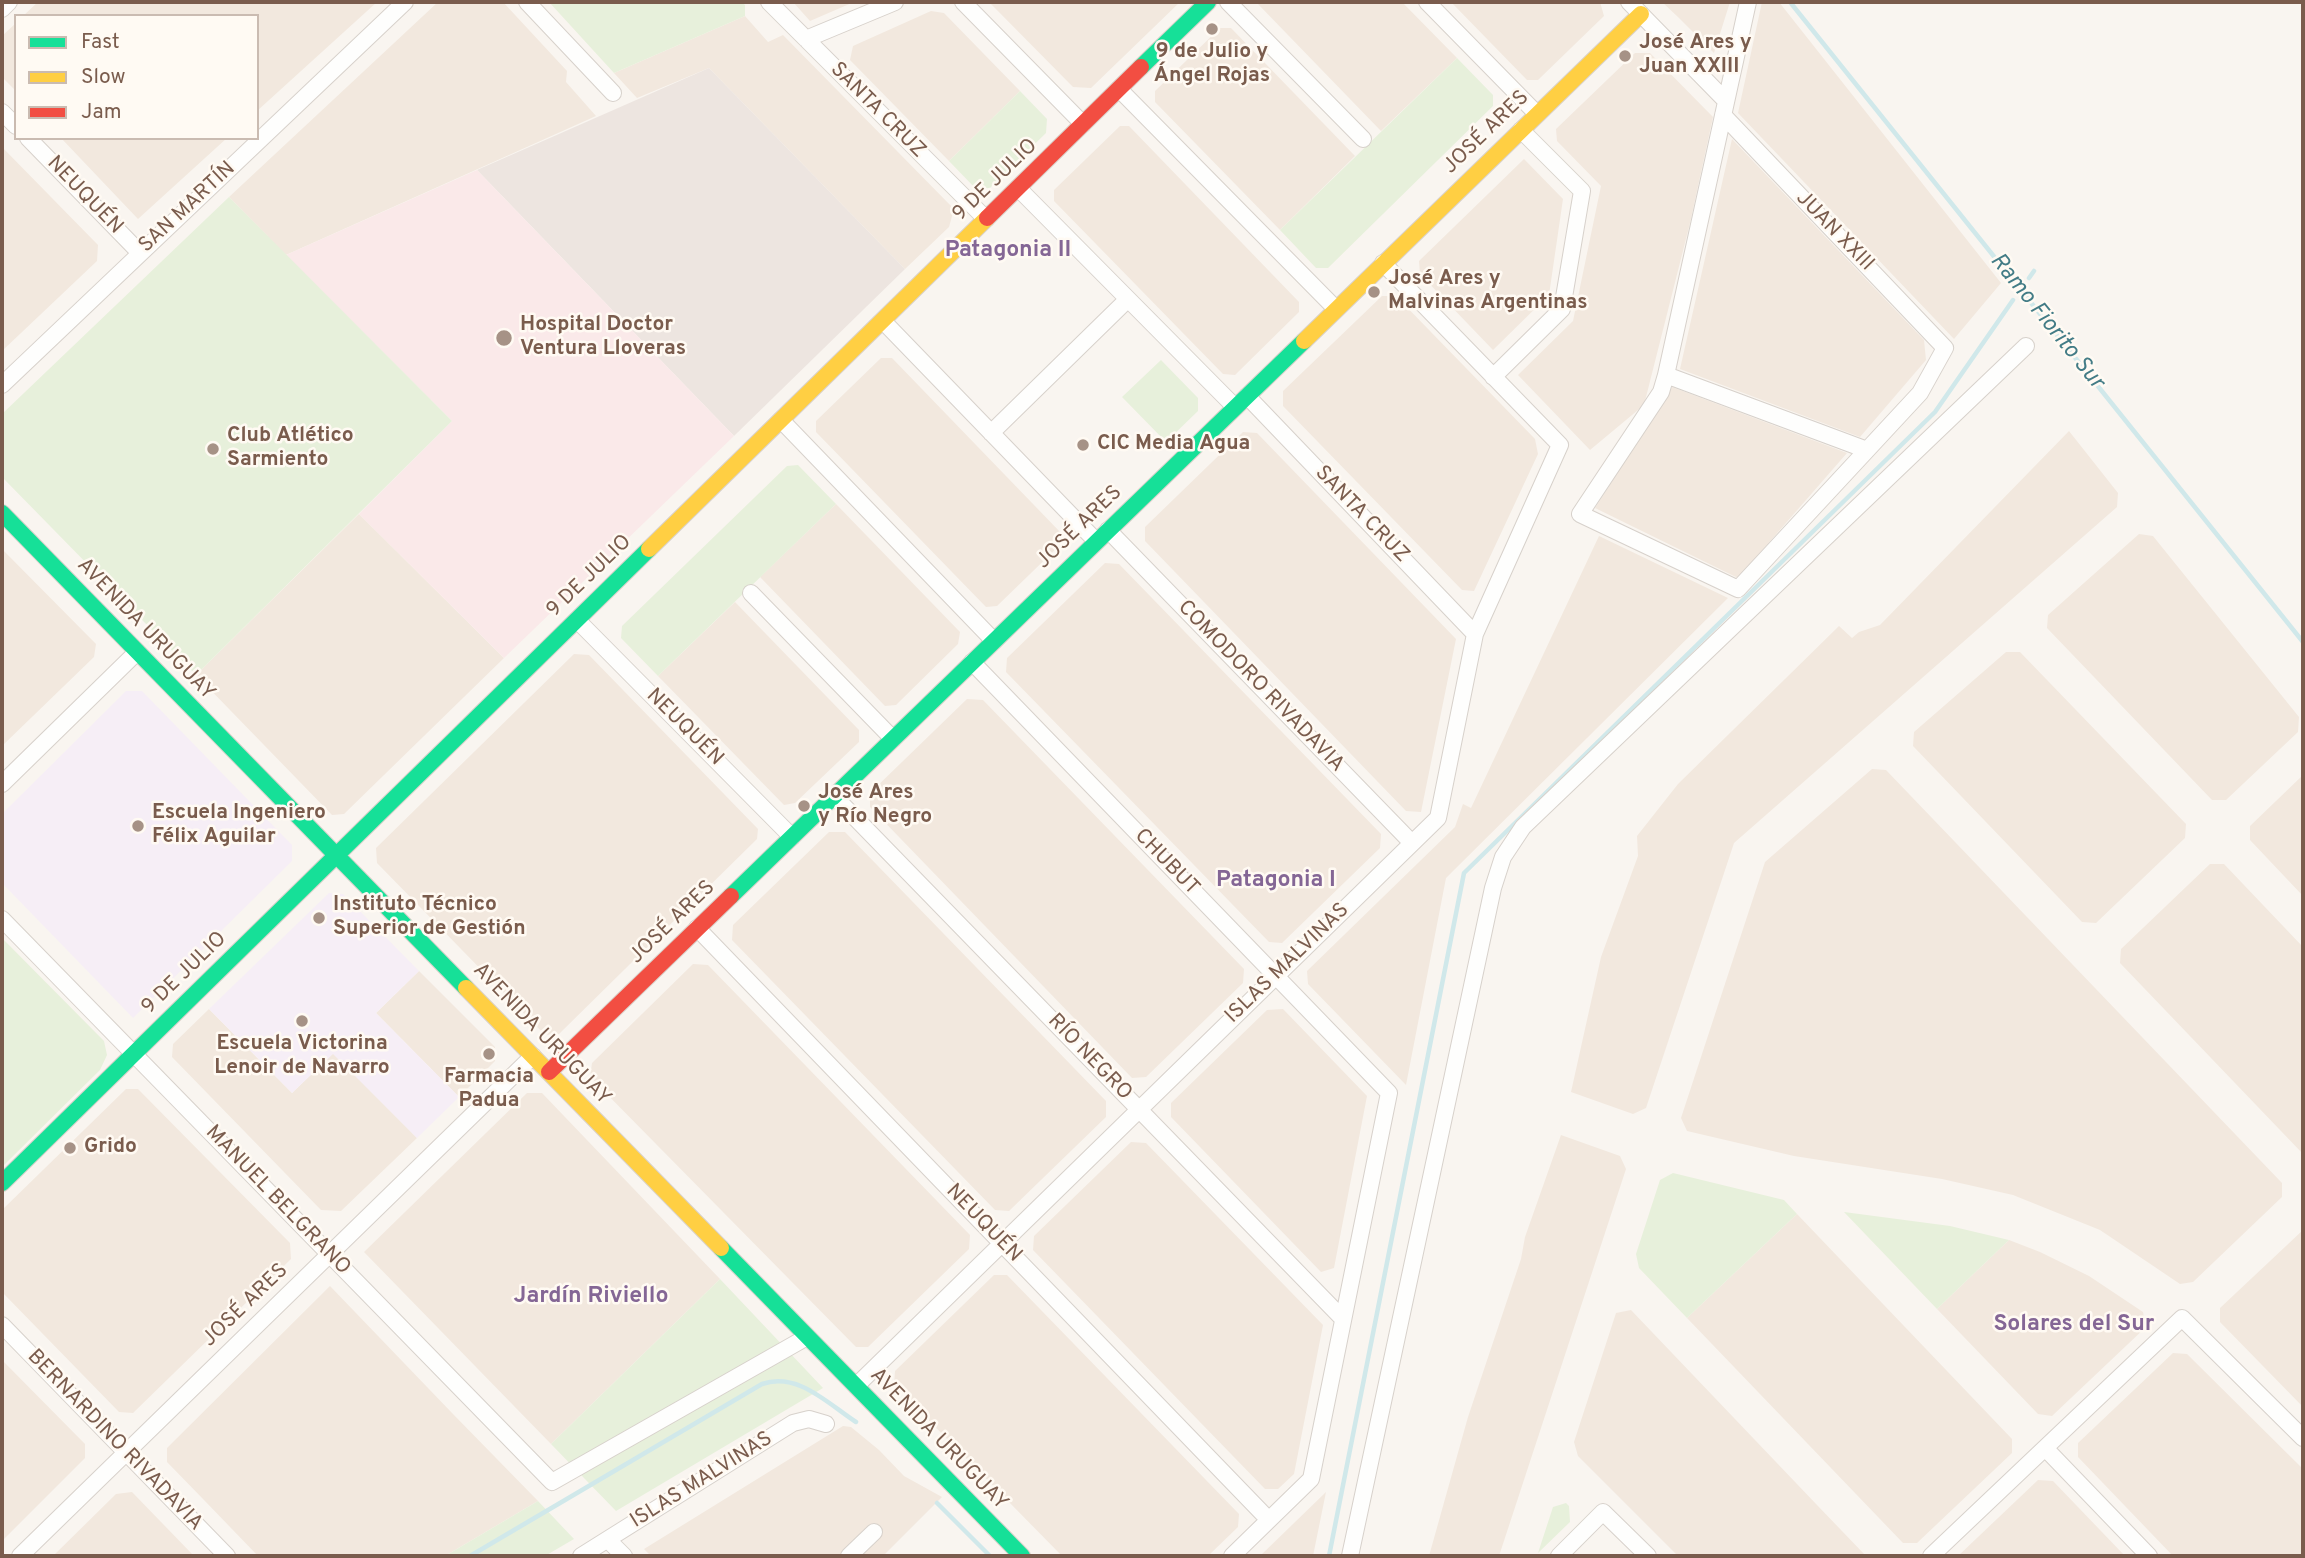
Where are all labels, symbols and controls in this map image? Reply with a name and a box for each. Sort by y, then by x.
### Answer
legend [14,14,259,140]
marker: 9 de Julio y Ángel Rojas [1204,21,1220,37]
text: Fast [81,29,120,56]
place label: José Ares y Juan XXIII [1639,31,1752,81]
place label: 9 de Julio y Ángel Rojas [1154,40,1270,90]
marker: José Ares y Juan XXIII [1617,48,1633,64]
street label: SANTA CRUZ [824,58,930,164]
text: Slow [81,64,126,91]
street label: JOSÉ ARES [1439,86,1535,180]
text: Jam [81,99,122,126]
street label: 9 DE JULIO [948,134,1044,228]
street label: NEUQUÉN [41,152,127,240]
street label: SAN MARTÍN [135,157,241,259]
street label: JUAN XXIII [1790,187,1878,277]
district label: Patagonia II [945,237,1071,265]
water label: Ramo Fiorito Sur [1983,248,2109,396]
place label: José Ares y Malvinas Argentinas [1388,267,1588,317]
marker: José Ares y Malvinas Argentinas [1366,284,1382,300]
place label: Hospital Doctor Ventura Lloveras [520,313,686,363]
marker: Hospital Doctor Ventura Lloveras [494,328,514,348]
place label: Club Atlético Sarmiento [227,424,354,474]
place label: CIC Media Agua [1097,432,1250,458]
marker: CIC Media Agua [1075,437,1091,453]
marker: Club Atlético Sarmiento [205,441,221,457]
street label: SANTA CRUZ [1309,461,1413,569]
street label: JOSÉ ARES [1032,481,1128,575]
street label: 9 DE JULIO [542,530,638,624]
street label: AVENIDA URUGUAY [71,554,219,706]
street label: COMODORO RIVADAVIA [1171,596,1349,778]
street label: NEUQUÉN [640,684,728,772]
place label: José Ares y Río Negro [818,781,932,831]
marker: José Ares y Río Negro [796,798,812,814]
place label: Escuela Ingeniero Félix Aguilar [152,801,326,851]
marker: Escuela Ingeniero Félix Aguilar [130,818,146,834]
street label: CHUBUT [1128,824,1204,902]
district label: Patagonia I [1216,867,1336,895]
street label: JOSÉ ARES [625,876,721,970]
place label: Instituto Técnico Superior de Gestión [333,893,526,943]
street label: ISLAS MALVINAS [1221,898,1355,1030]
marker: Instituto Técnico Superior de Gestión [311,910,327,926]
street label: 9 DE JULIO [137,927,233,1021]
street label: AVENIDA URUGUAY [467,959,615,1111]
street label: RÍO NEGRO [1042,1009,1136,1107]
marker: Escuela Victorina Lenoir de Navarro [294,1013,310,1029]
place label: Escuela Victorina Lenoir de Navarro [214,1032,390,1082]
marker: Farmacia Padua [481,1046,497,1062]
place label: Farmacia Padua [444,1065,534,1115]
street label: MANUEL BELGRANO [199,1121,355,1281]
place label: Grido [84,1135,137,1161]
marker: Grido [62,1140,78,1156]
street label: NEUQUÉN [940,1180,1026,1268]
street label: JOSÉ ARES [198,1259,294,1353]
district label: Jardín Riviello [514,1283,668,1311]
district label: Solares del Sur [1994,1311,2154,1339]
street label: BERNARDINO RIVADAVIA [21,1345,207,1537]
street label: AVENIDA URUGUAY [864,1364,1012,1516]
street label: ISLAS MALVINAS [626,1427,778,1535]

